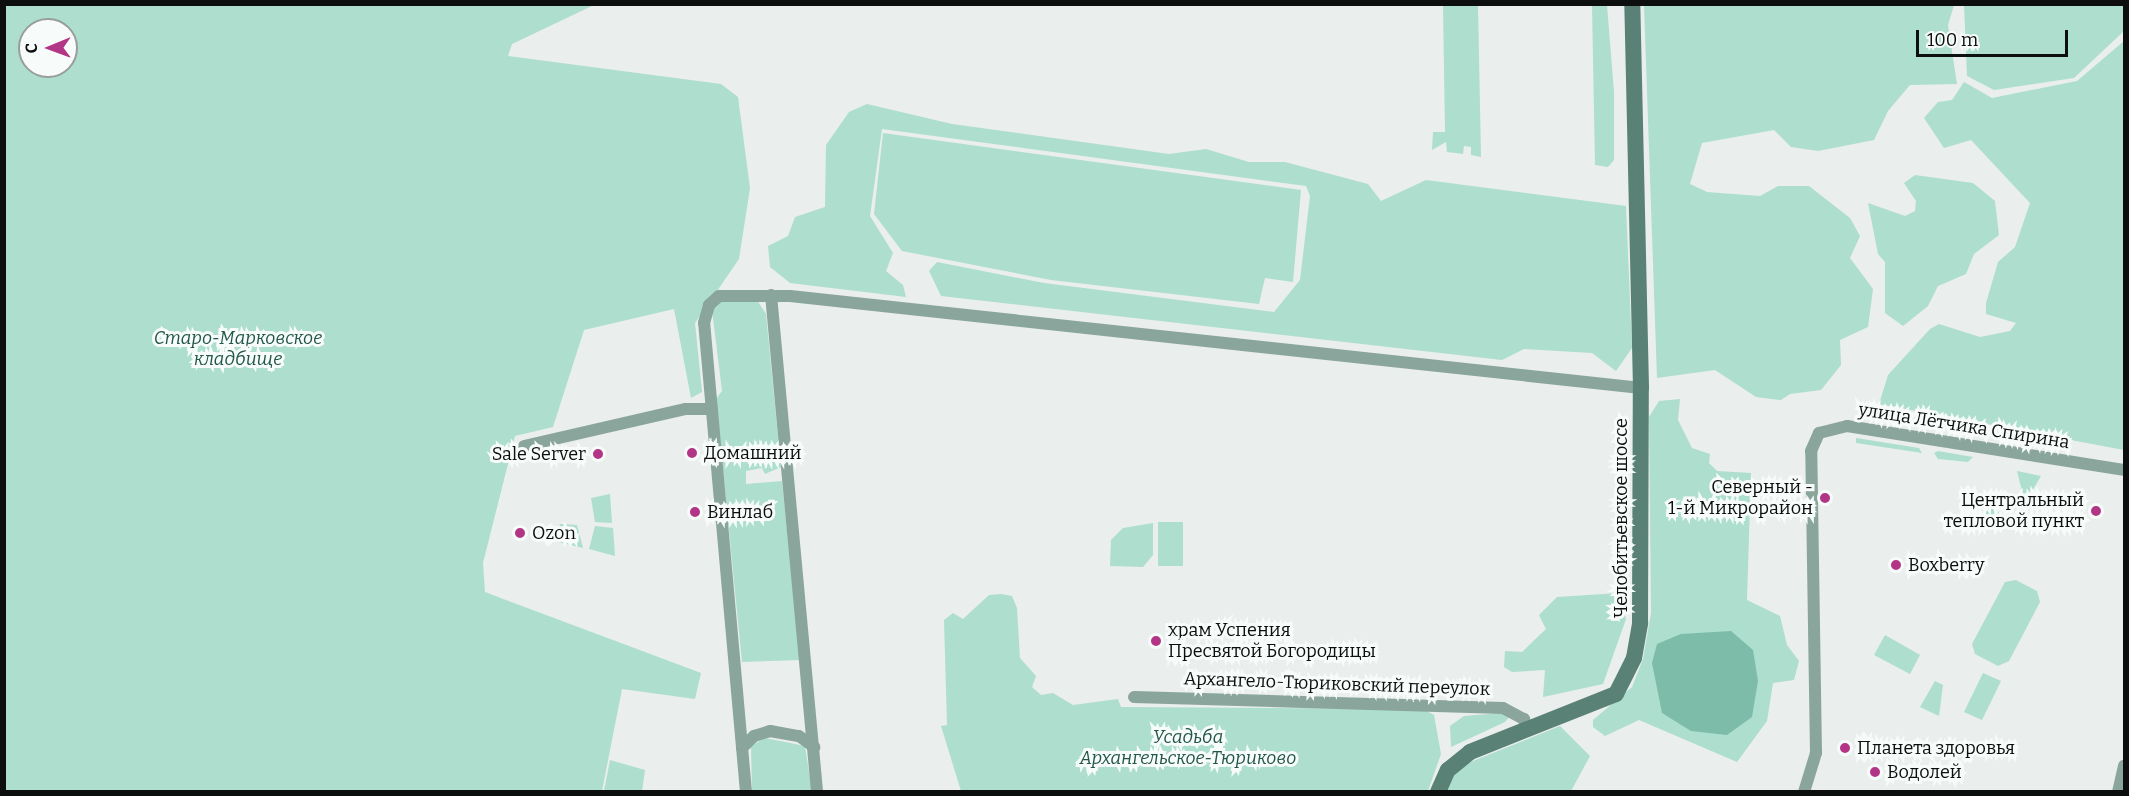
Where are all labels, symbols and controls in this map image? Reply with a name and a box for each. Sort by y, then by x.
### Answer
north arrow [18,18,78,78]
scale bar [1919,18,2070,56]
text: 100 m [1927,29,1978,51]
text: С [22,43,41,54]
park label: Старо-Марковское кладбище [154,328,322,370]
street label: улица Лётчика Спирина [1857,399,2071,453]
street label: Челобитьевское шоссе [1610,418,1632,618]
place label: Домашний [704,442,802,464]
place label: Sale Server [492,443,586,465]
marker: Домашний [685,446,699,460]
marker: Sale Server [591,447,605,461]
place label: Северный - 1-й Микрорайон [1668,477,1813,520]
place label: Центральный тепловой пункт [1944,490,2084,532]
marker: Северный - 1-й Микрорайон [1818,491,1832,505]
place label: Винлаб [707,501,773,523]
marker: Центральный тепловой пункт [2089,504,2103,518]
marker: Винлаб [688,505,702,519]
place label: Ozon [532,522,576,544]
marker: Ozon [513,526,527,540]
place label: Boxberry [1908,554,1984,576]
marker: Boxberry [1889,558,1903,572]
place label: храм Успения Пресвятой Богородицы [1168,620,1376,662]
marker: храм Успения Пресвятой Богородицы [1149,634,1163,648]
street label: Архангело-Тюриковский переулок [1183,668,1491,700]
park label: Усадьба Архангельское-Тюриково [1080,727,1296,770]
place label: Планета здоровья [1857,737,2015,759]
marker: Планета здоровья [1838,741,1852,755]
place label: Водолей [1887,761,1962,783]
marker: Водолей [1868,765,1882,779]

